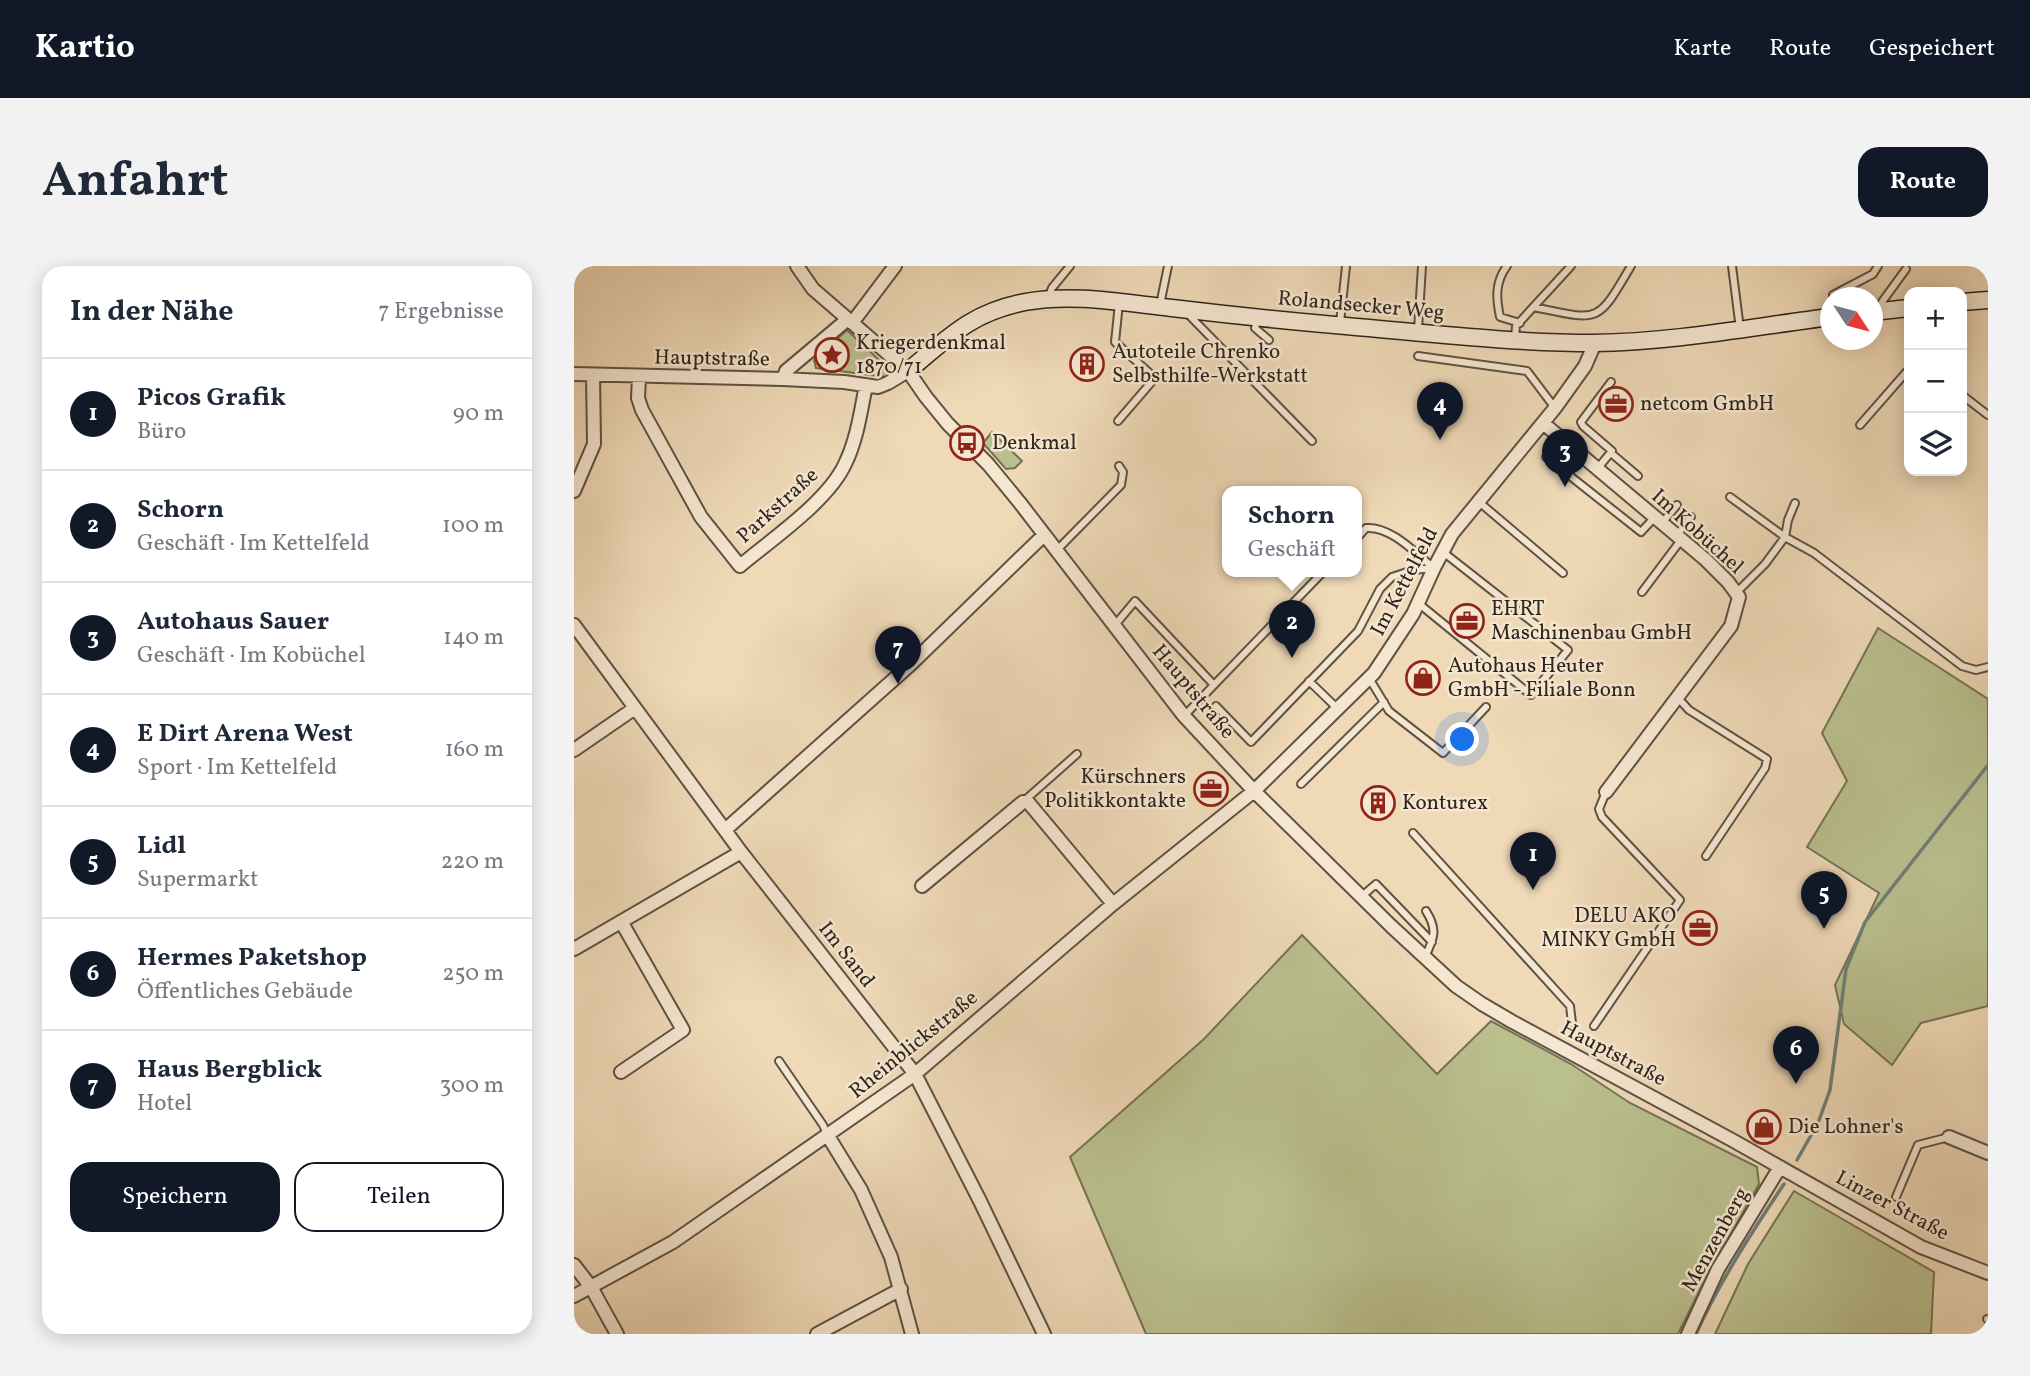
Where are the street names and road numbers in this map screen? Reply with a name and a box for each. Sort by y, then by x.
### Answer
street label: Rolandsecker Weg [1276,284,1446,328]
street label: Hauptstraße [654,343,770,375]
street label: Parkstraße [731,461,825,551]
street label: Im Kobüchel [1644,483,1750,581]
street label: Im Kettelfeld [1364,522,1446,642]
street label: Hauptstraße [1145,638,1241,746]
street label: Im Sand [811,916,881,994]
street label: Rheinblickstraße [843,984,985,1106]
street label: Hauptstraße [1555,1014,1671,1094]
street label: Linzer Straße [1830,1164,1954,1248]
street label: Menzenberg [1675,1182,1757,1298]

